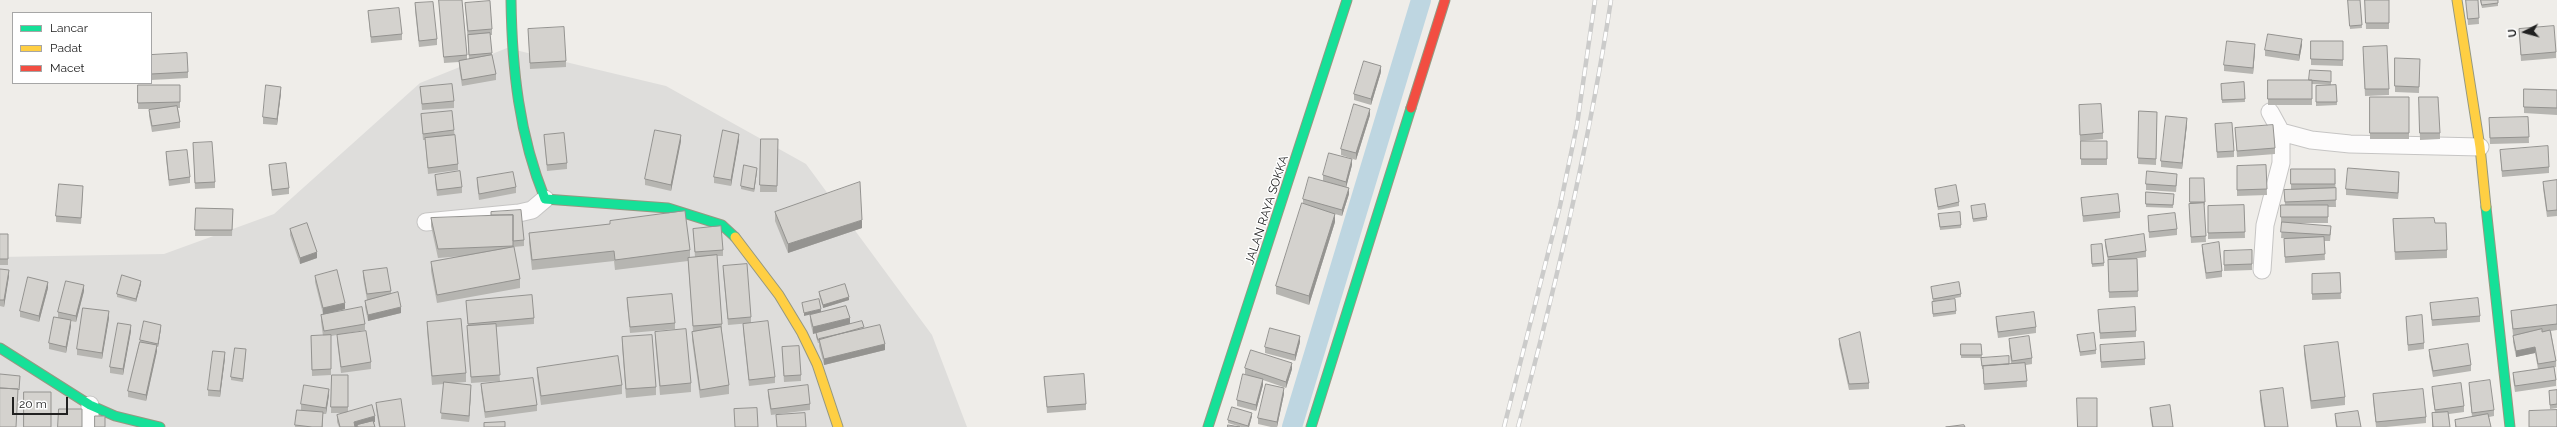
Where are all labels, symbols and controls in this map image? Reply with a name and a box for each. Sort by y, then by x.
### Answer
legend [12,12,152,84]
north arrow [2505,12,2545,52]
text: Lancar [50,21,88,35]
text: U [2506,29,2519,38]
text: Padat [50,41,82,55]
text: Macet [50,61,85,75]
street label: JALAN RAYA SOKKA [1243,154,1291,266]
scale bar [14,389,70,415]
text: 20 m [19,397,47,411]

